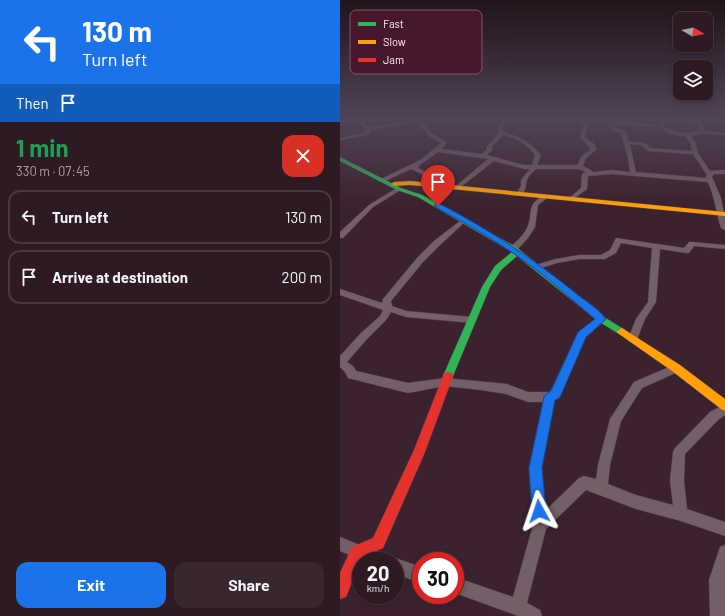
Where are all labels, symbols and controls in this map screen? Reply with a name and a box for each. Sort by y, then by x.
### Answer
legend [350,10,482,74]
north arrow [673,12,713,52]
map controls [673,12,713,100]
text: 130 m [82,14,152,48]
icon: left [16,16,68,68]
text: Fast [383,17,404,30]
text: Slow [383,35,406,48]
text: Turn left [82,48,148,70]
text: Jam [383,53,404,66]
button: layers [673,60,713,100]
icon: arrive [57,92,79,114]
text: Then [16,94,49,112]
text: 1 min [16,133,69,162]
button: close [282,135,324,177]
text: 330 m · 07:45 [16,163,90,179]
pin [421,165,455,206]
icon: arrive [427,171,449,193]
icon: left [18,206,40,228]
text: Turn left [52,208,108,226]
text: 130 m [285,208,322,226]
icon: arrive [18,266,40,288]
text: Arrive at destination [52,268,188,286]
text: 200 m [282,268,322,286]
position arrow [518,490,560,532]
speed limit sign: 30 [412,552,464,604]
text: 20 [367,561,389,585]
button: Exit [16,562,166,608]
button: Share [174,562,324,608]
text: km/h [367,582,389,594]

